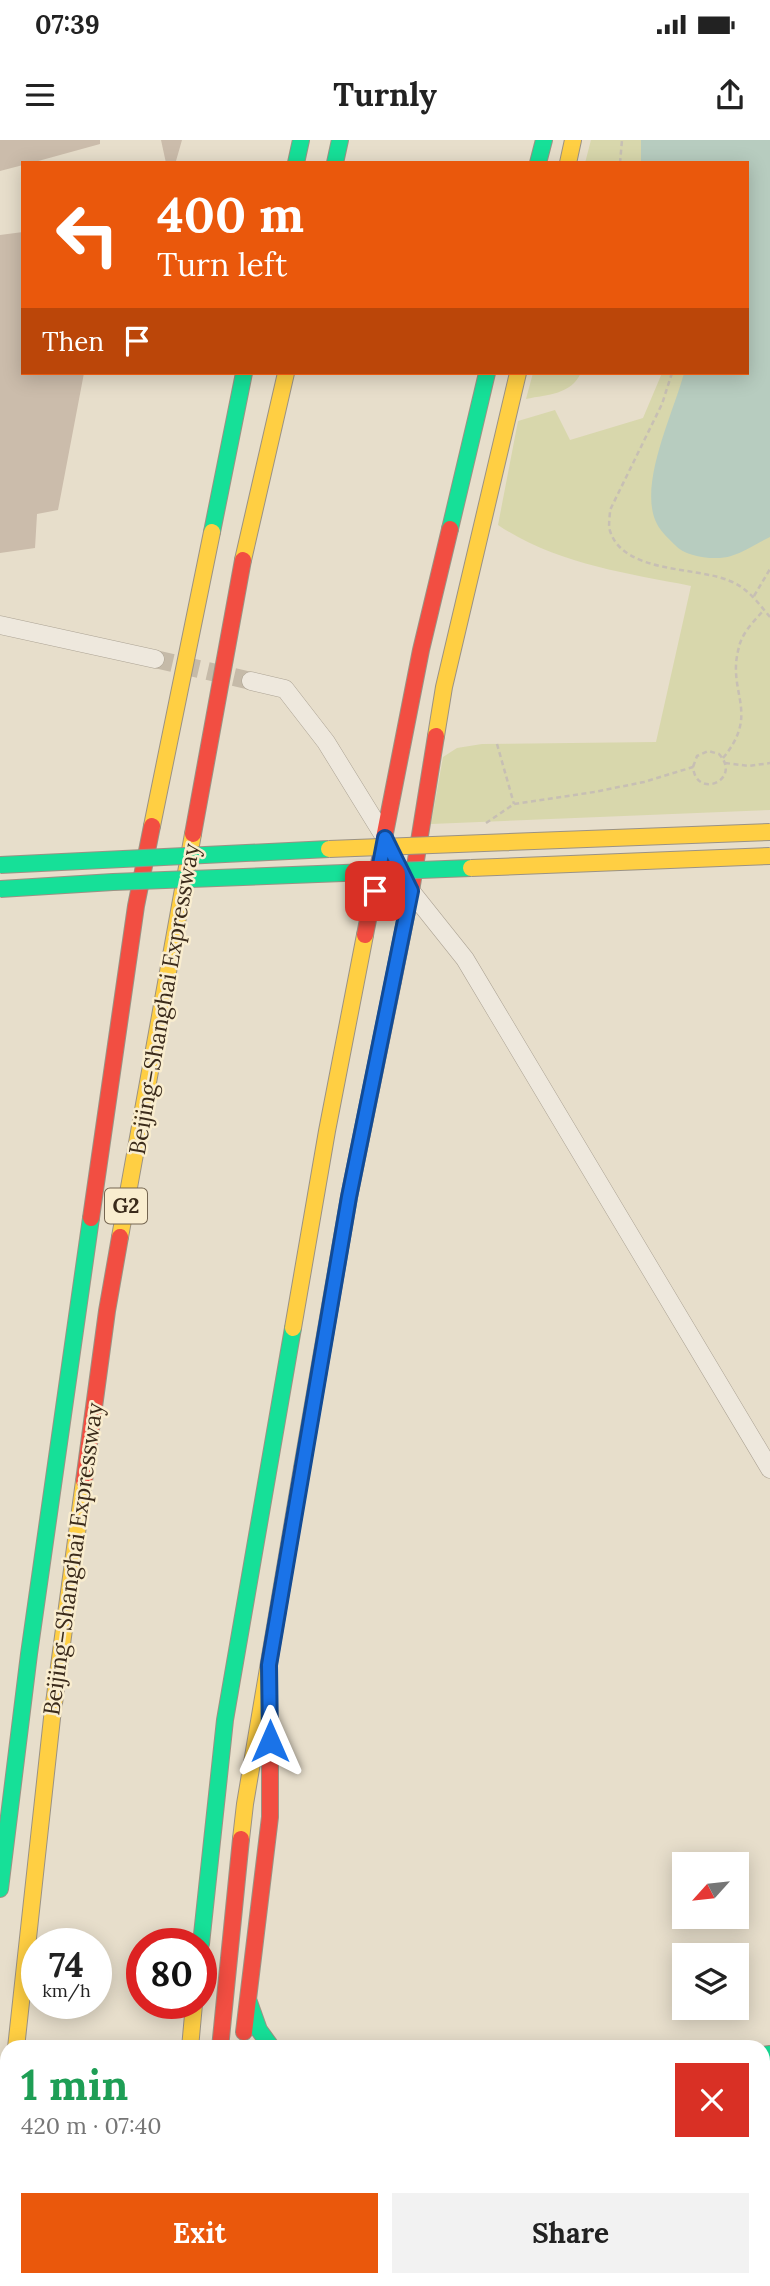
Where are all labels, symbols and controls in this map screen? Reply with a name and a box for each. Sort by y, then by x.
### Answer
text: 07:39 [35,8,100,41]
text: Turnly [333,74,437,115]
icon: menu [21,76,59,114]
icon: share [711,76,749,114]
text: 400 m [157,183,304,245]
icon: left [42,189,133,280]
text: Turn left [157,244,287,285]
icon: arrive [118,322,156,360]
text: Then [42,325,104,358]
street label: Beijing–Shanghai Expressway [122,840,205,1157]
pin [345,861,405,921]
icon: arrive [356,872,394,910]
road number: G2 [105,1188,147,1224]
street label: Beijing–Shanghai Expressway [36,1400,109,1717]
position arrow [233,1704,307,1778]
north arrow [672,1852,749,1928]
map controls [672,1852,749,2020]
speed limit sign: 80 [126,1928,217,2019]
text: 74 [49,1942,84,1987]
button: layers [672,1943,749,2020]
text: km/h [42,1979,91,2002]
text: 1 min [21,2058,128,2112]
button: close [675,2063,749,2137]
text: 420 m · 07:40 [21,2111,161,2140]
button: Exit [21,2193,378,2273]
button: Share [392,2193,749,2273]

